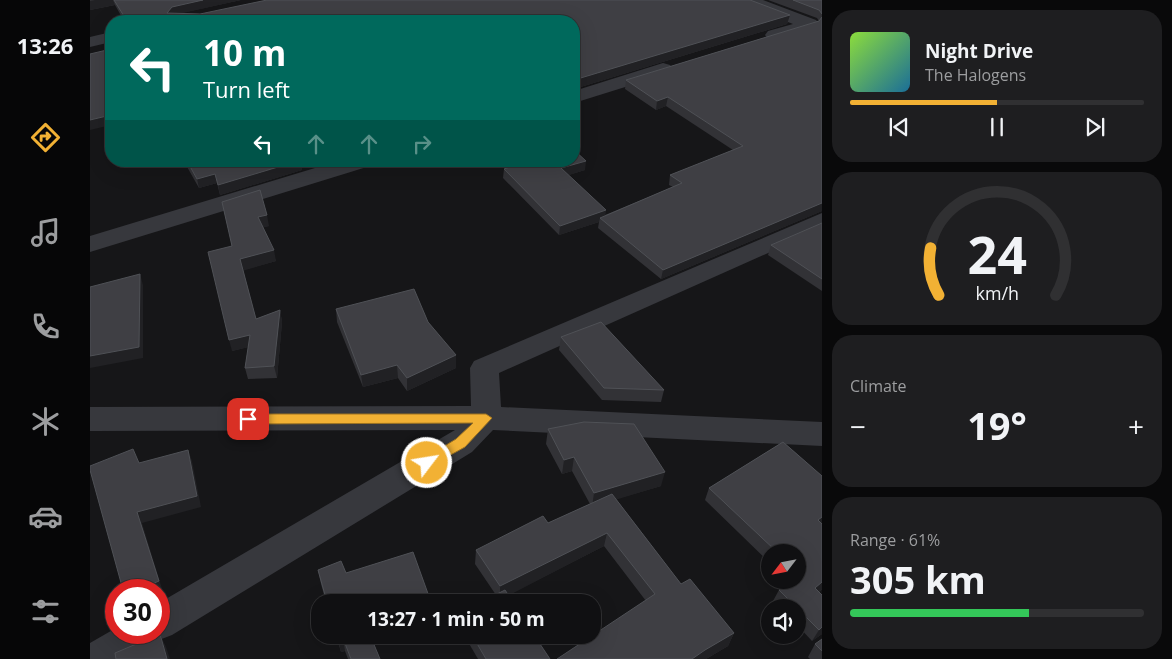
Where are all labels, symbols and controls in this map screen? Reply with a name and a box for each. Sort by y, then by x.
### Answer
text: 10 m [203,29,286,76]
text: 13:26 [17,30,73,60]
icon: left [120,35,185,100]
text: Night Drive [925,38,1033,64]
text: The Halogens [925,64,1026,86]
text: Turn left [203,74,290,104]
icon: previous [885,113,913,141]
icon: pause [983,113,1011,141]
icon: next [1081,113,1109,141]
icon: directions [28,120,63,155]
icon: left [249,130,277,158]
icon: ahead [302,130,330,158]
icon: ahead [355,130,383,158]
icon: right [408,130,436,158]
icon: music [28,215,63,250]
text: 24 [967,218,1027,289]
text: km/h [975,281,1019,305]
icon: phone [28,309,63,344]
text: Climate [850,375,907,397]
pin [227,398,269,440]
text: 19° [967,399,1027,451]
icon: climate [28,404,63,439]
icon: arrive [234,405,262,433]
text: − [850,407,866,445]
text: + [1128,407,1144,445]
position arrow [400,436,452,488]
icon: car [28,499,63,534]
text: Range · 61% [850,529,940,551]
north arrow [761,544,806,589]
map controls [761,544,806,644]
text: 305 km [850,553,986,605]
speed limit sign: 30 [105,579,170,644]
icon: filters [28,594,63,629]
button: sound [761,599,806,644]
text: 13:27 · 1 min · 50 m [367,606,545,632]

